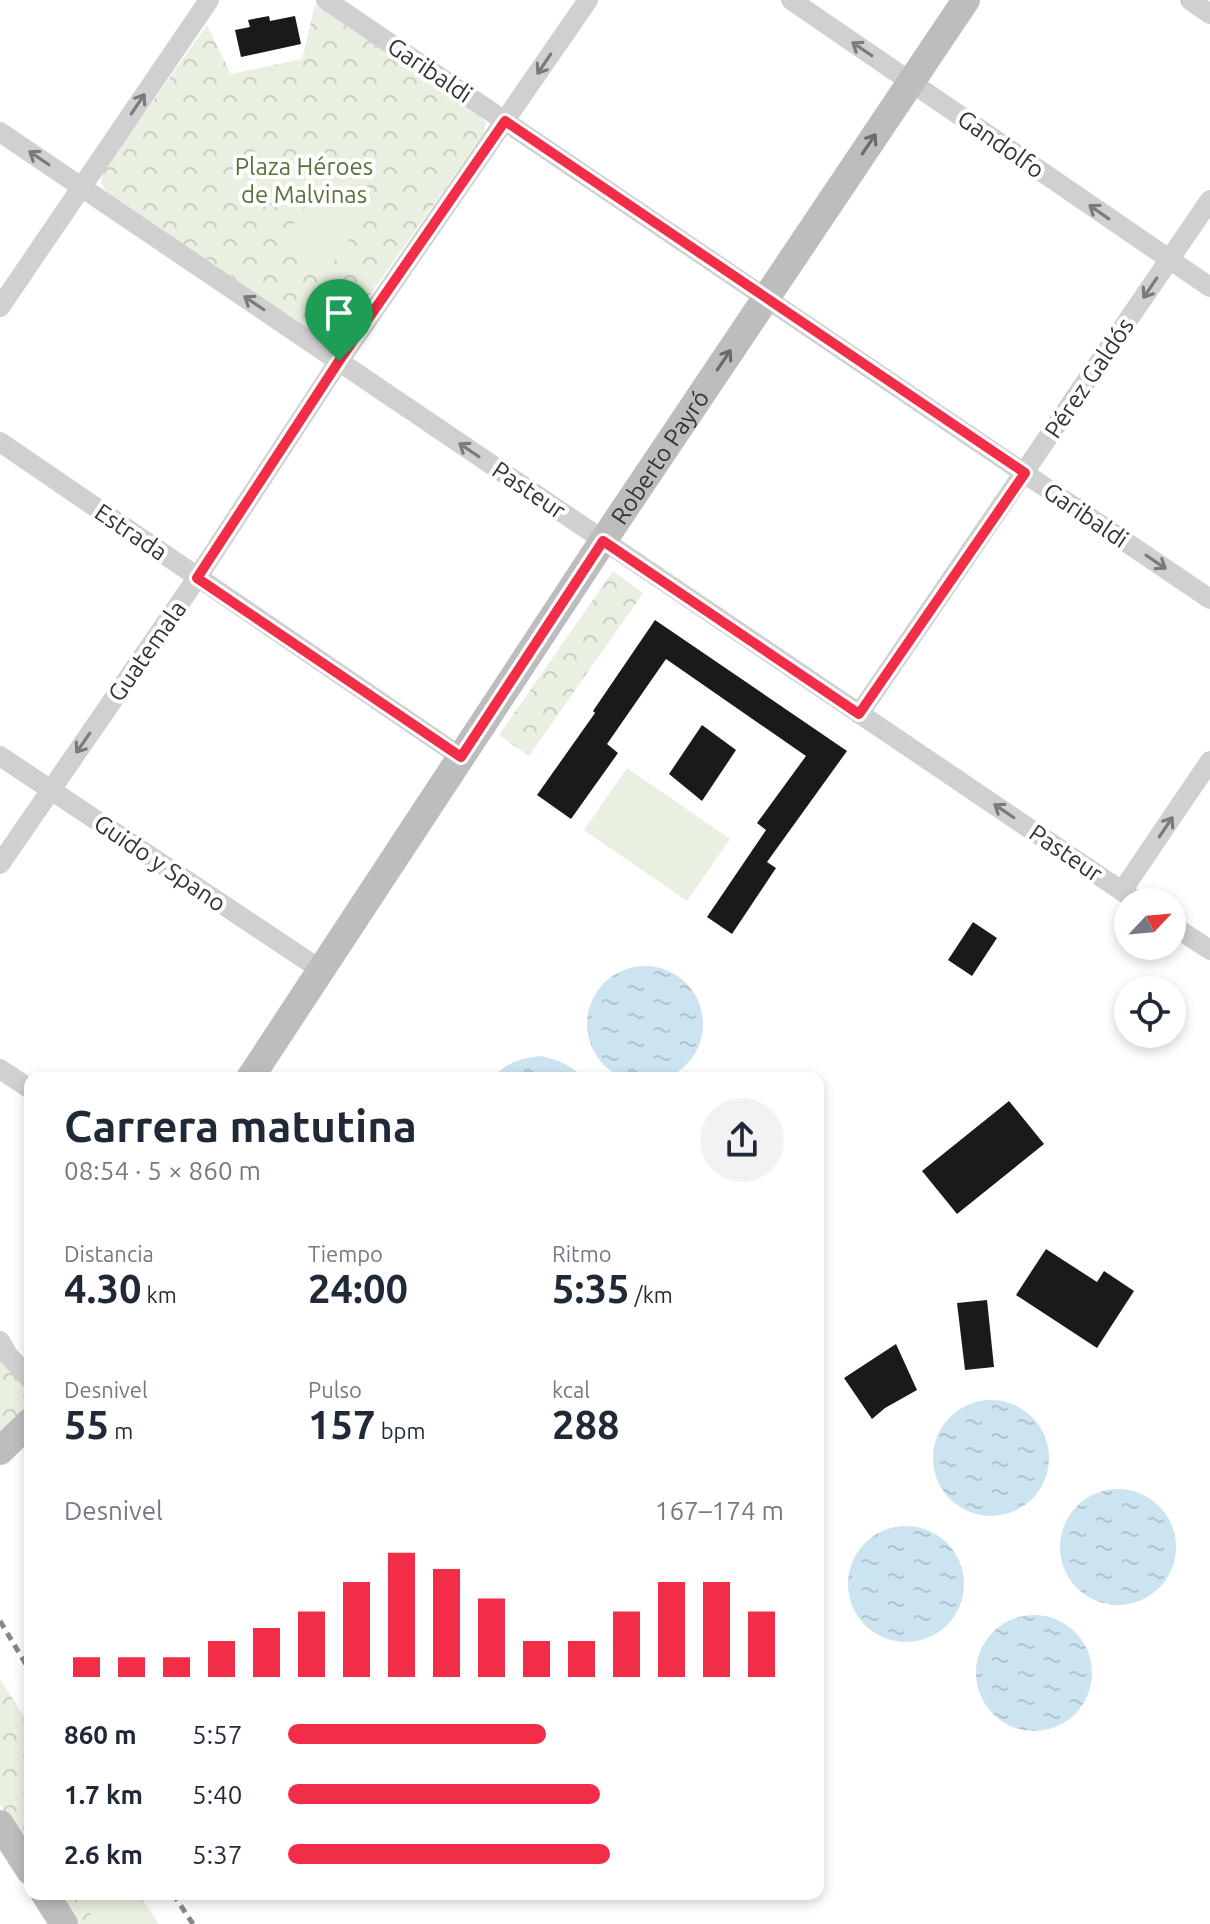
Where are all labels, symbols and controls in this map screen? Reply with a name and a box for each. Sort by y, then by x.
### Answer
street label: Garibaldi [383,32,477,108]
one-way arrow [852,40,874,57]
one-way arrow [536,53,552,75]
one-way arrow [130,93,147,115]
street label: Gandolfo [953,104,1049,184]
one-way arrow [861,133,877,156]
one-way arrow [28,150,50,166]
park label: Plaza Héroes de Malvinas [235,153,373,208]
one-way arrow [1089,204,1111,220]
one-way arrow [1142,276,1158,299]
pin [305,279,373,361]
icon: arrive [317,291,361,335]
one-way arrow [243,295,266,311]
street label: Pérez Galdós [1039,313,1139,443]
one-way arrow [716,349,732,371]
street label: Roberto Payró [605,385,714,529]
one-way arrow [458,442,481,458]
street label: Pasteur [487,456,571,524]
street label: Garibaldi [1039,477,1133,553]
street label: Estrada [90,498,172,566]
one-way arrow [1144,554,1166,570]
street label: Guatemala [103,596,191,706]
one-way arrow [75,731,91,753]
one-way arrow [993,803,1015,820]
street label: Guido y Spano [89,809,231,917]
one-way arrow [1157,816,1174,838]
street label: Pasteur [1024,819,1108,887]
north arrow [1114,888,1186,960]
map controls [1114,888,1186,1048]
button: locate [1114,976,1186,1048]
button: share [700,1098,784,1182]
text: Carrera matutina [64,1101,417,1150]
text: 08:54 · 5 × 860 m [64,1156,261,1185]
text: Distancia [64,1241,154,1266]
text: Tiempo [308,1241,383,1266]
text: Ritmo [552,1241,612,1266]
text: 4.30 [64,1266,142,1311]
text: 24:00 [308,1266,408,1311]
text: 5:35 [552,1266,630,1311]
text: km [142,1282,177,1307]
text: /km [630,1282,673,1307]
text: Desnivel [64,1377,148,1402]
text: Pulso [308,1377,362,1402]
text: kcal [552,1377,590,1402]
text: 55 [64,1402,109,1447]
text: 157 [308,1402,376,1447]
text: 288 [552,1402,620,1447]
text: m [109,1418,133,1443]
text: bpm [376,1418,425,1443]
text: Desnivel [64,1496,163,1525]
text: 167–174 m [655,1496,784,1525]
text: 860 m [64,1720,137,1749]
text: 5:57 [192,1720,242,1749]
text: 1.7 km [64,1780,143,1809]
text: 5:40 [192,1780,242,1809]
text: 2.6 km [64,1840,143,1869]
text: 5:37 [192,1840,242,1869]

